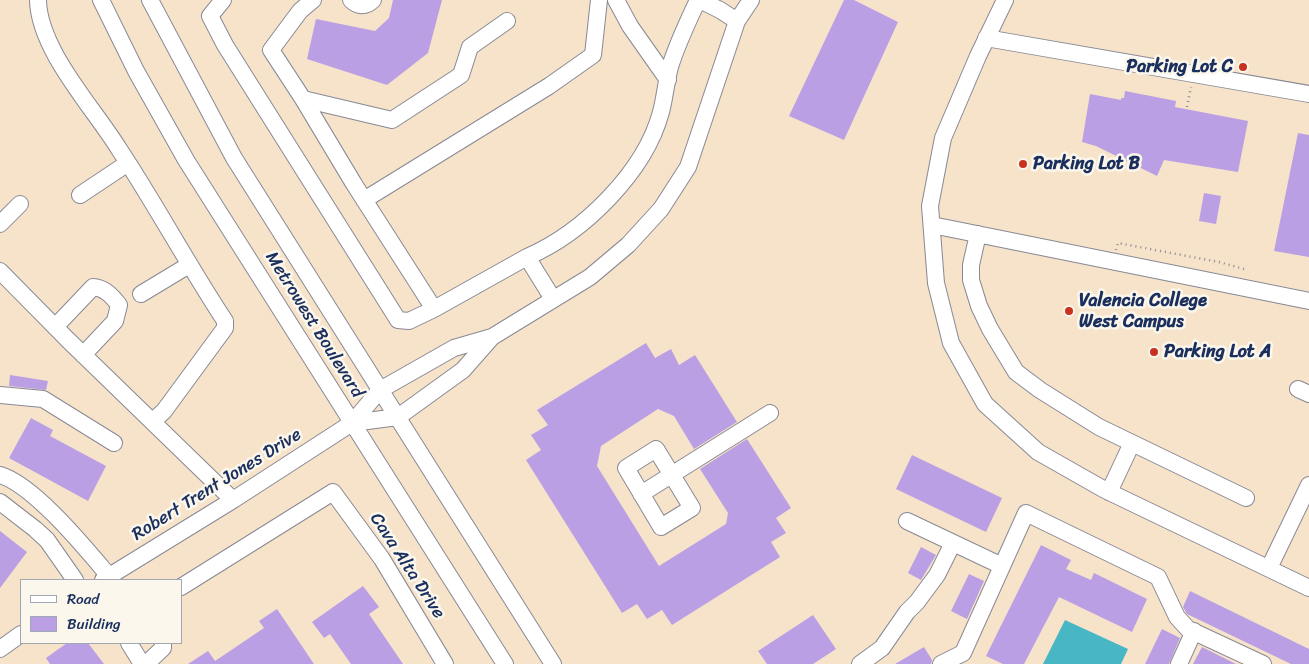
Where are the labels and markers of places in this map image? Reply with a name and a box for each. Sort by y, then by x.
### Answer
place label: Parking Lot C [1126,56,1233,78]
marker: Parking Lot C [1237,61,1249,73]
place label: Parking Lot B [1033,153,1140,175]
marker: Parking Lot B [1017,158,1029,170]
place label: Valencia College West Campus [1079,290,1207,332]
marker: Valencia College West Campus [1063,305,1075,317]
place label: Parking Lot A [1164,341,1271,363]
marker: Parking Lot A [1148,346,1160,358]

